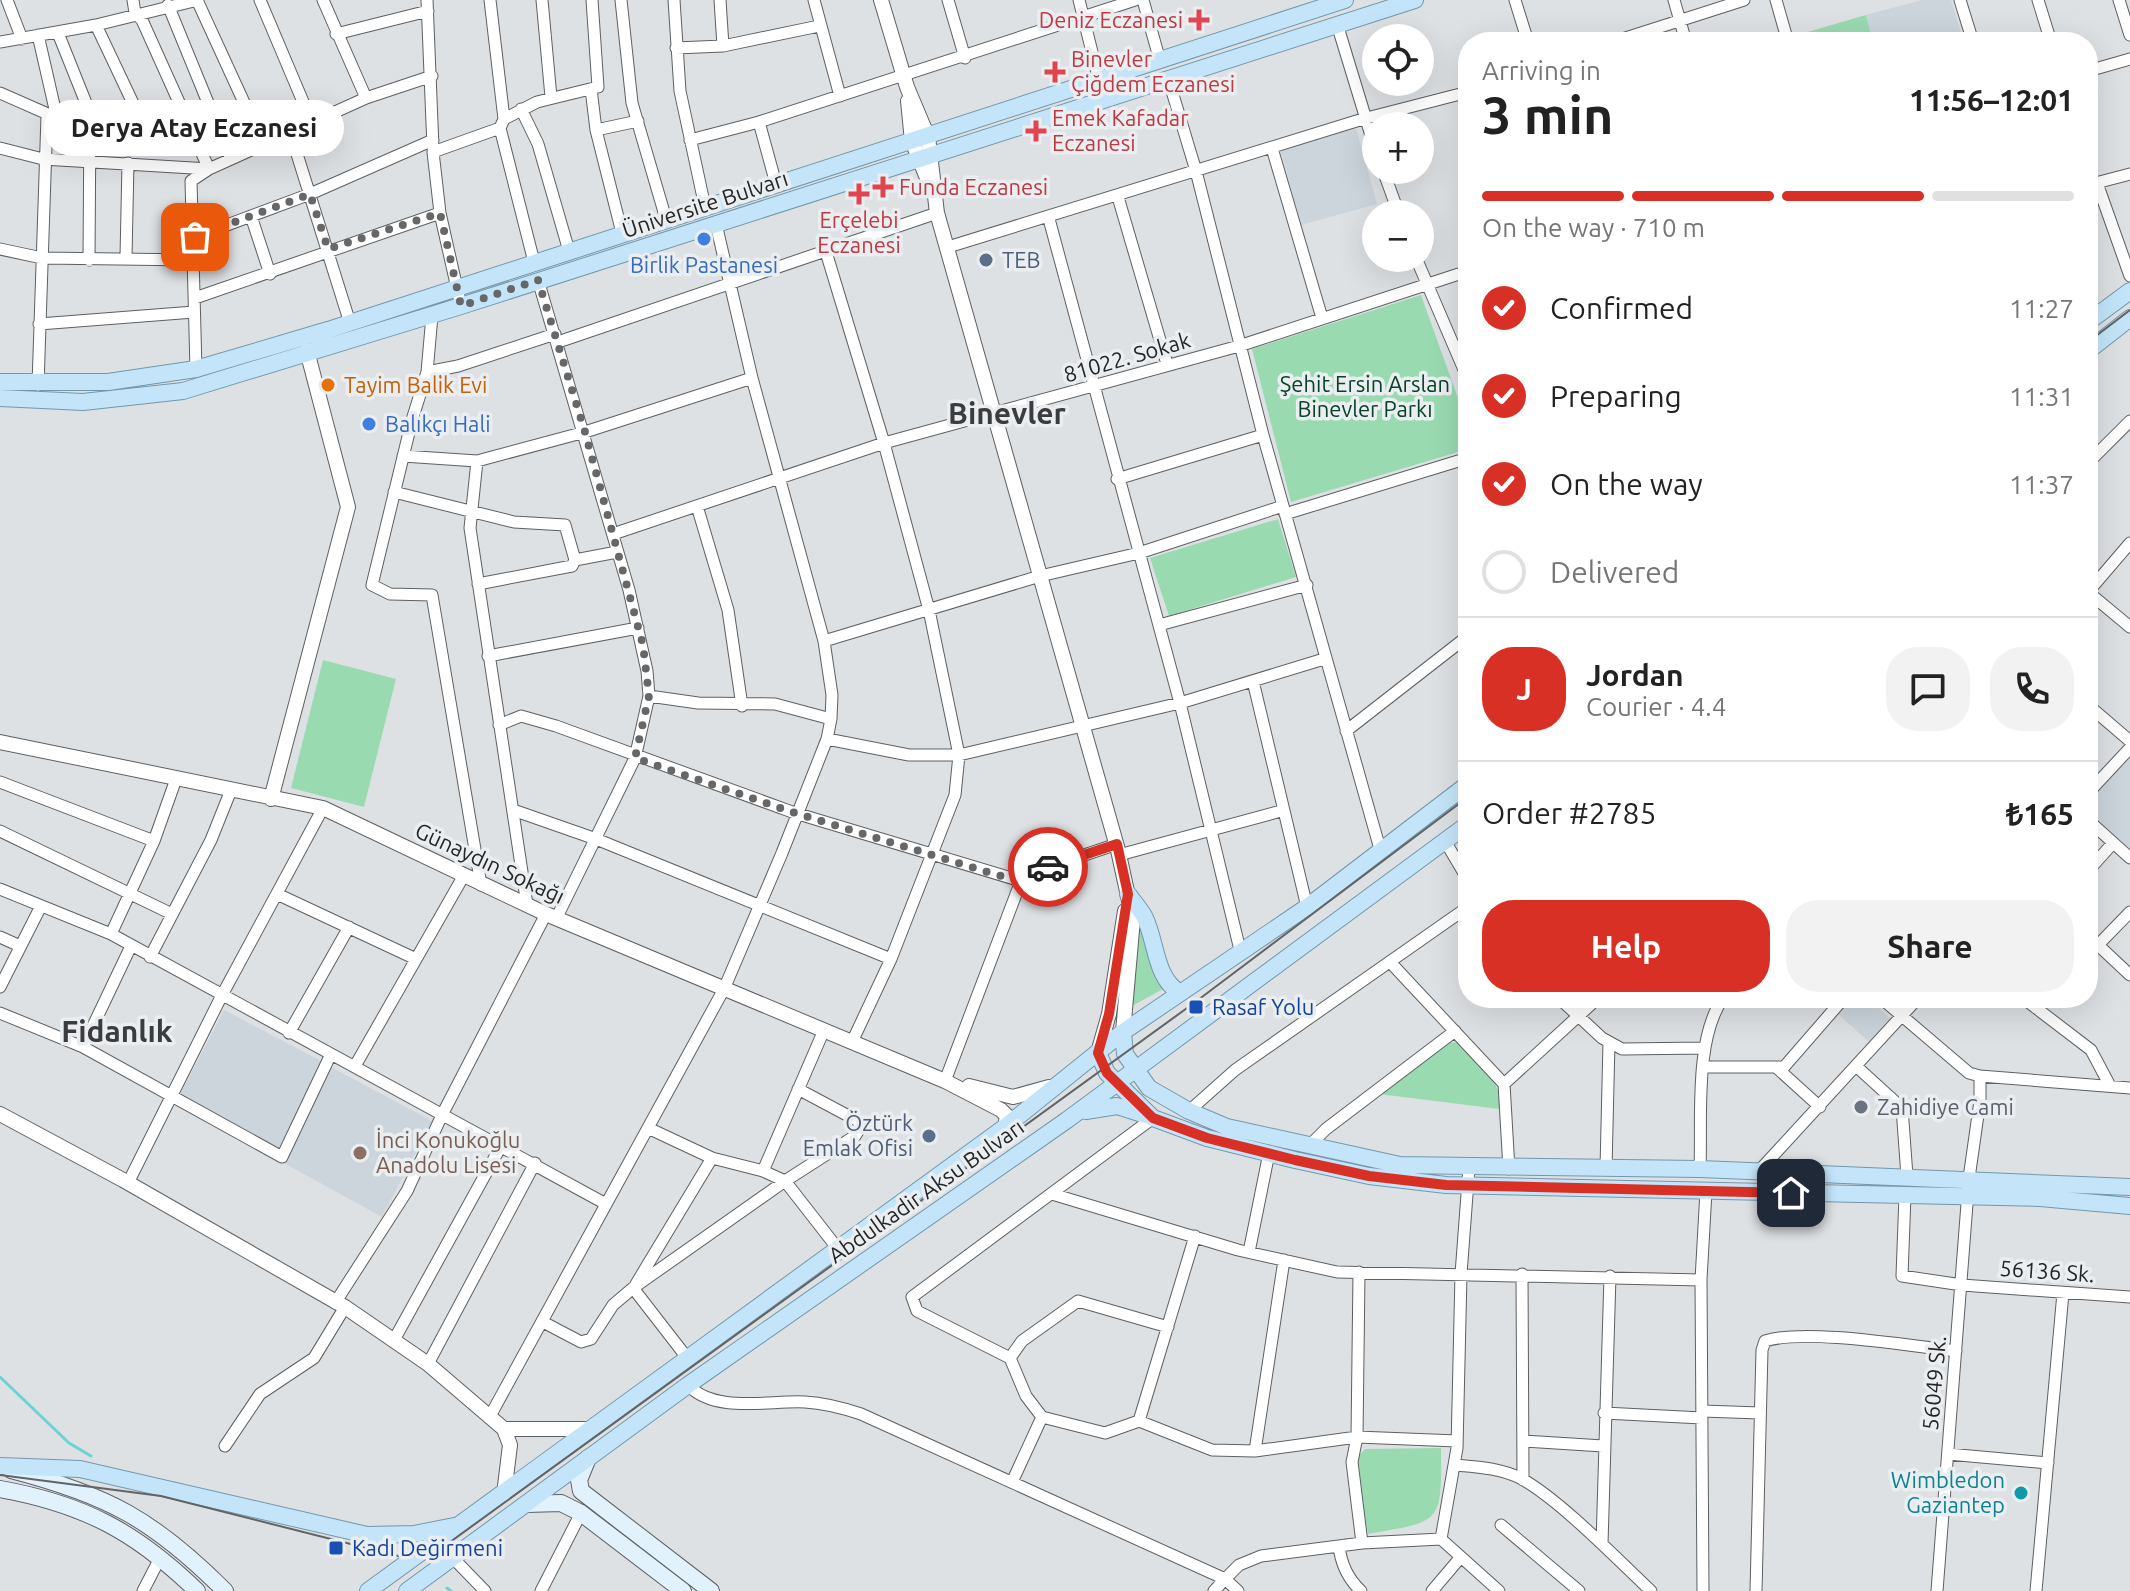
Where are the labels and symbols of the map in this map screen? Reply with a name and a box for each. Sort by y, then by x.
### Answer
place label: Deniz Eczanesi [1039,7,1183,32]
marker: Deniz Eczanesi [1190,11,1208,29]
place label: Binevler Çiğdem Eczanesi [1071,46,1235,96]
marker: Binevler Çiğdem Eczanesi [1046,63,1064,81]
callout: Derya Atay Eczanesi [45,101,345,157]
place label: Emek Kafadar Eczanesi [1052,105,1189,155]
marker: Emek Kafadar Eczanesi [1027,122,1045,140]
street label: Üniversite Bulvarı [619,165,791,242]
place label: Funda Eczanesi [899,174,1048,199]
marker: Funda Eczanesi [874,178,892,196]
marker: Erçelebi Eczanesi [850,185,868,203]
pin [161,203,229,271]
place label: Erçelebi Eczanesi [817,207,901,257]
marker: Birlik Pastanesi [695,230,713,248]
place label: TEB [1002,247,1041,272]
marker: TEB [977,251,995,269]
place label: Birlik Pastanesi [630,252,778,277]
street label: 81022. Sokak [1061,327,1193,387]
park label: Şehit Ersin Arslan Binevler Parkı [1280,371,1450,421]
place label: Tayim Balik Evi [344,372,487,397]
marker: Tayim Balik Evi [319,376,337,394]
district label: Binevler [948,396,1067,430]
place label: Balıkçı Hali [385,411,491,436]
marker: Balıkçı Hali [360,415,378,433]
street label: Günaydın Sokağı [411,817,569,908]
courier [1008,827,1088,907]
place label: Rasaf Yolu [1212,994,1314,1019]
marker: Rasaf Yolu [1187,998,1205,1016]
district label: Fidanlık [61,1014,173,1048]
place label: Zahidiye Cami [1877,1094,2014,1119]
marker: Zahidiye Cami [1852,1098,1870,1116]
place label: Öztürk Emlak Ofisi [803,1110,913,1160]
street label: Abdulkadir Aksu Bulvarı [823,1114,1028,1268]
place label: İnci Konukoğlu Anadolu Lisesi [376,1127,520,1177]
marker: Öztürk Emlak Ofisi [920,1127,938,1145]
marker: İnci Konukoğlu Anadolu Lisesi [351,1144,369,1162]
pin [1757,1159,1825,1227]
street label: 56136 Sk. [1999,1255,2095,1286]
street label: 56049 Sk. [1917,1334,1950,1431]
place label: Wimbledon Gaziantep [1891,1467,2005,1517]
marker: Wimbledon Gaziantep [2012,1484,2030,1502]
place label: Kadı Değirmeni [352,1535,503,1560]
marker: Kadı Değirmeni [327,1539,345,1557]

